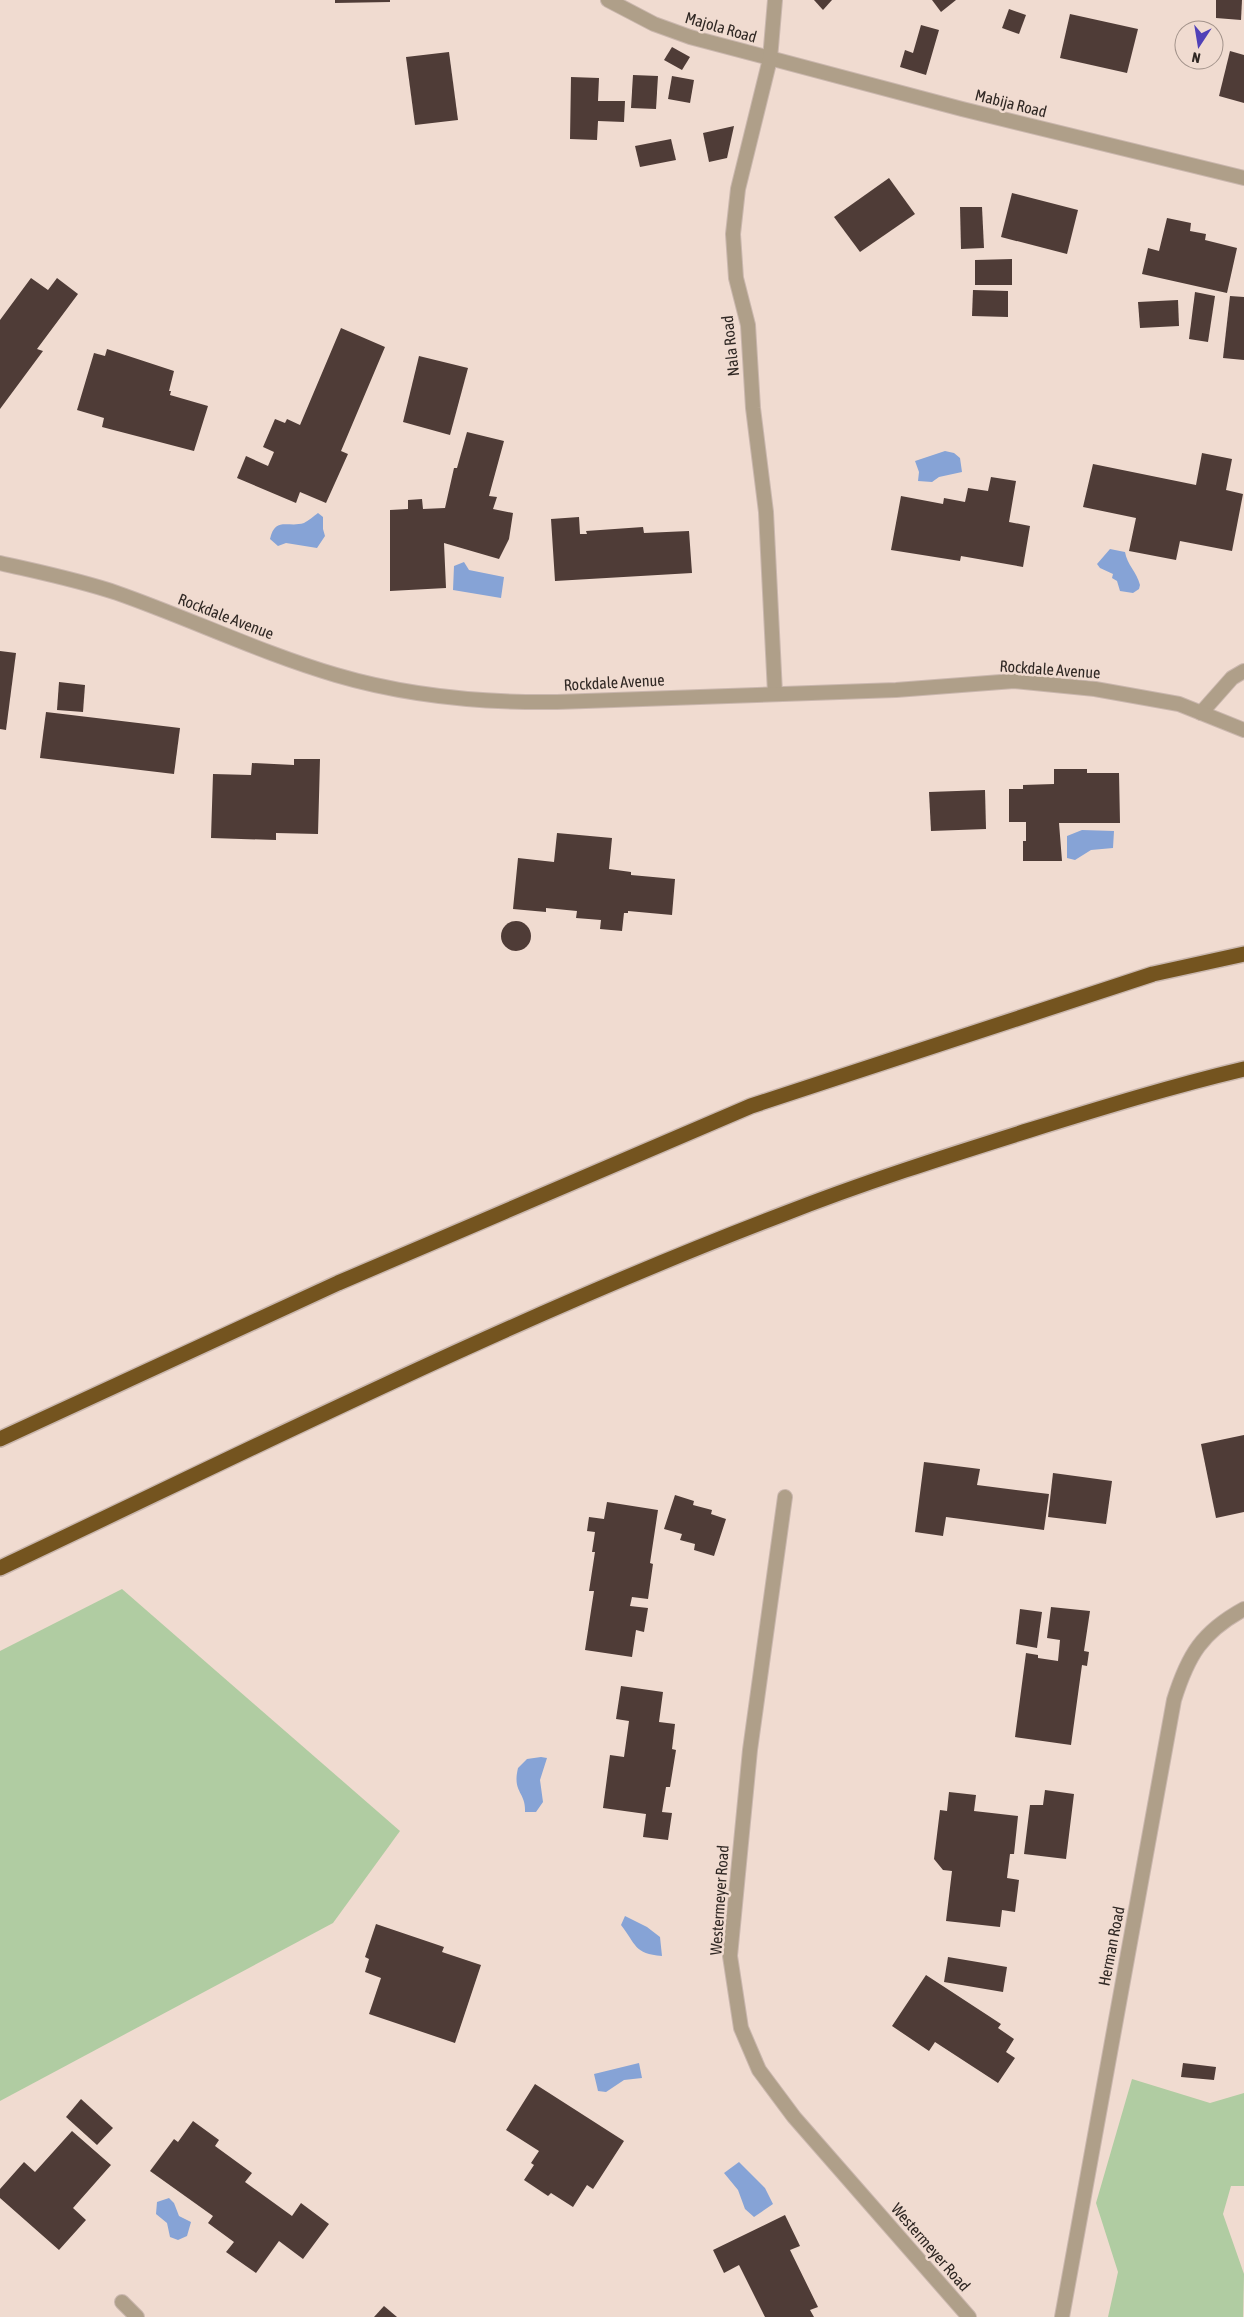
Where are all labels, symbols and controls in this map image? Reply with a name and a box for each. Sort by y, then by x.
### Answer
street label: Majola Road [683,8,759,47]
north arrow [1174,20,1224,70]
text: N [1191,49,1202,66]
street label: Mabija Road [973,85,1049,122]
street label: Nala Road [718,315,742,377]
street label: Rockdale Avenue [176,589,276,643]
street label: Rockdale Avenue [999,656,1101,682]
street label: Rockdale Avenue [563,670,665,694]
street label: Westermeyer Road [706,1844,733,1956]
street label: Herman Road [1094,1905,1128,1987]
street label: Westermeyer Road [887,2199,974,2295]

